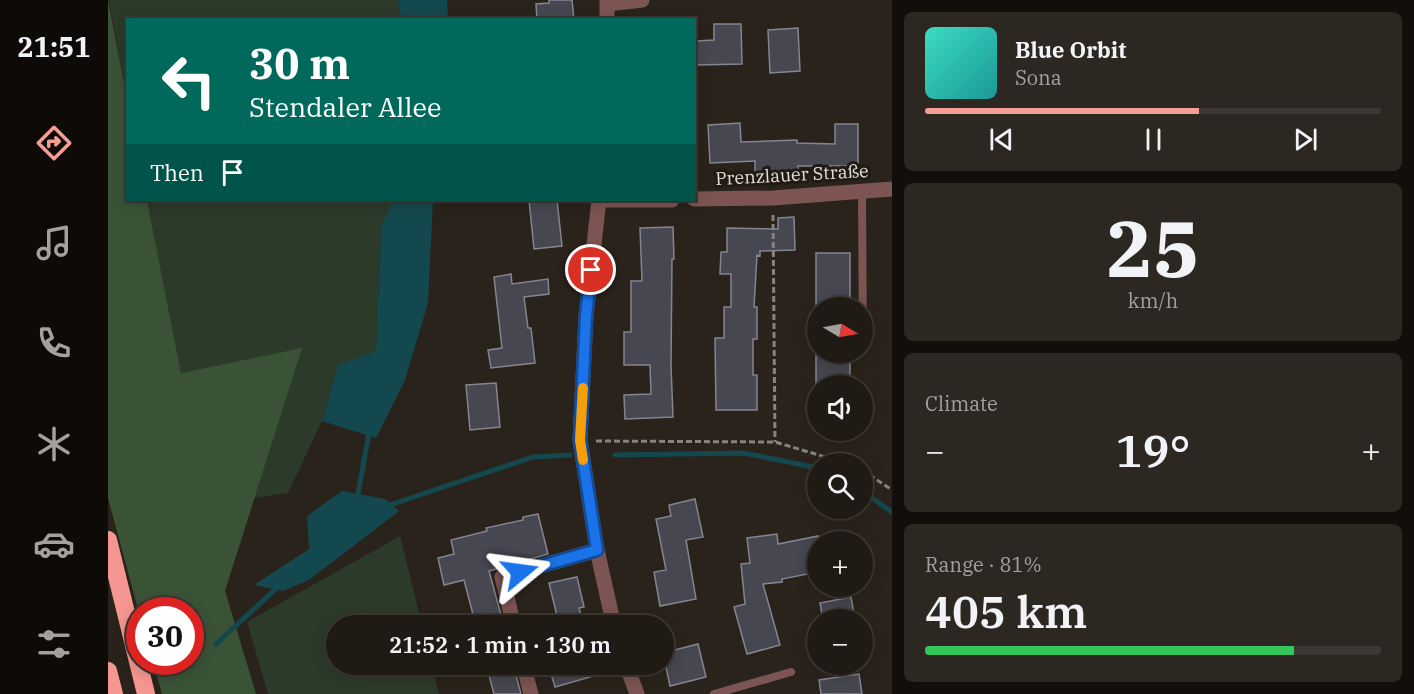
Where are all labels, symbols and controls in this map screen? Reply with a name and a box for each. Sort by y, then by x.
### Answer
text: 21:51 [18,29,90,64]
text: Blue Orbit [1015,35,1126,64]
text: 30 m [249,36,350,91]
icon: left [150,42,228,120]
text: Sona [1015,64,1062,91]
text: Stendaler Allee [249,89,441,124]
icon: directions [33,122,75,164]
icon: previous [985,123,1018,156]
icon: pause [1137,123,1170,156]
icon: next [1289,123,1322,156]
icon: arrive [216,156,249,189]
text: Then [150,158,204,187]
street label: Prenzlauer Straße [715,159,869,190]
text: 25 [1106,197,1200,298]
icon: music [33,222,75,264]
pin [565,244,616,295]
icon: arrive [574,253,607,286]
text: km/h [1128,287,1178,314]
north arrow [807,297,873,363]
map controls [807,297,873,675]
icon: phone [33,322,75,364]
button: sound [807,375,873,441]
text: Climate [925,390,998,417]
text: 19° [1115,421,1191,479]
icon: climate [33,423,75,465]
text: − [925,429,945,472]
text: + [1361,429,1381,472]
button: search [807,453,873,519]
icon: car [33,523,75,565]
button: + [807,531,873,597]
position arrow [488,540,552,604]
text: Range · 81% [925,551,1042,578]
text: 405 km [925,582,1087,640]
speed limit sign: 30 [126,597,204,675]
button: − [807,609,873,675]
icon: filters [33,623,75,665]
text: 21:52 · 1 min · 130 m [389,630,611,659]

